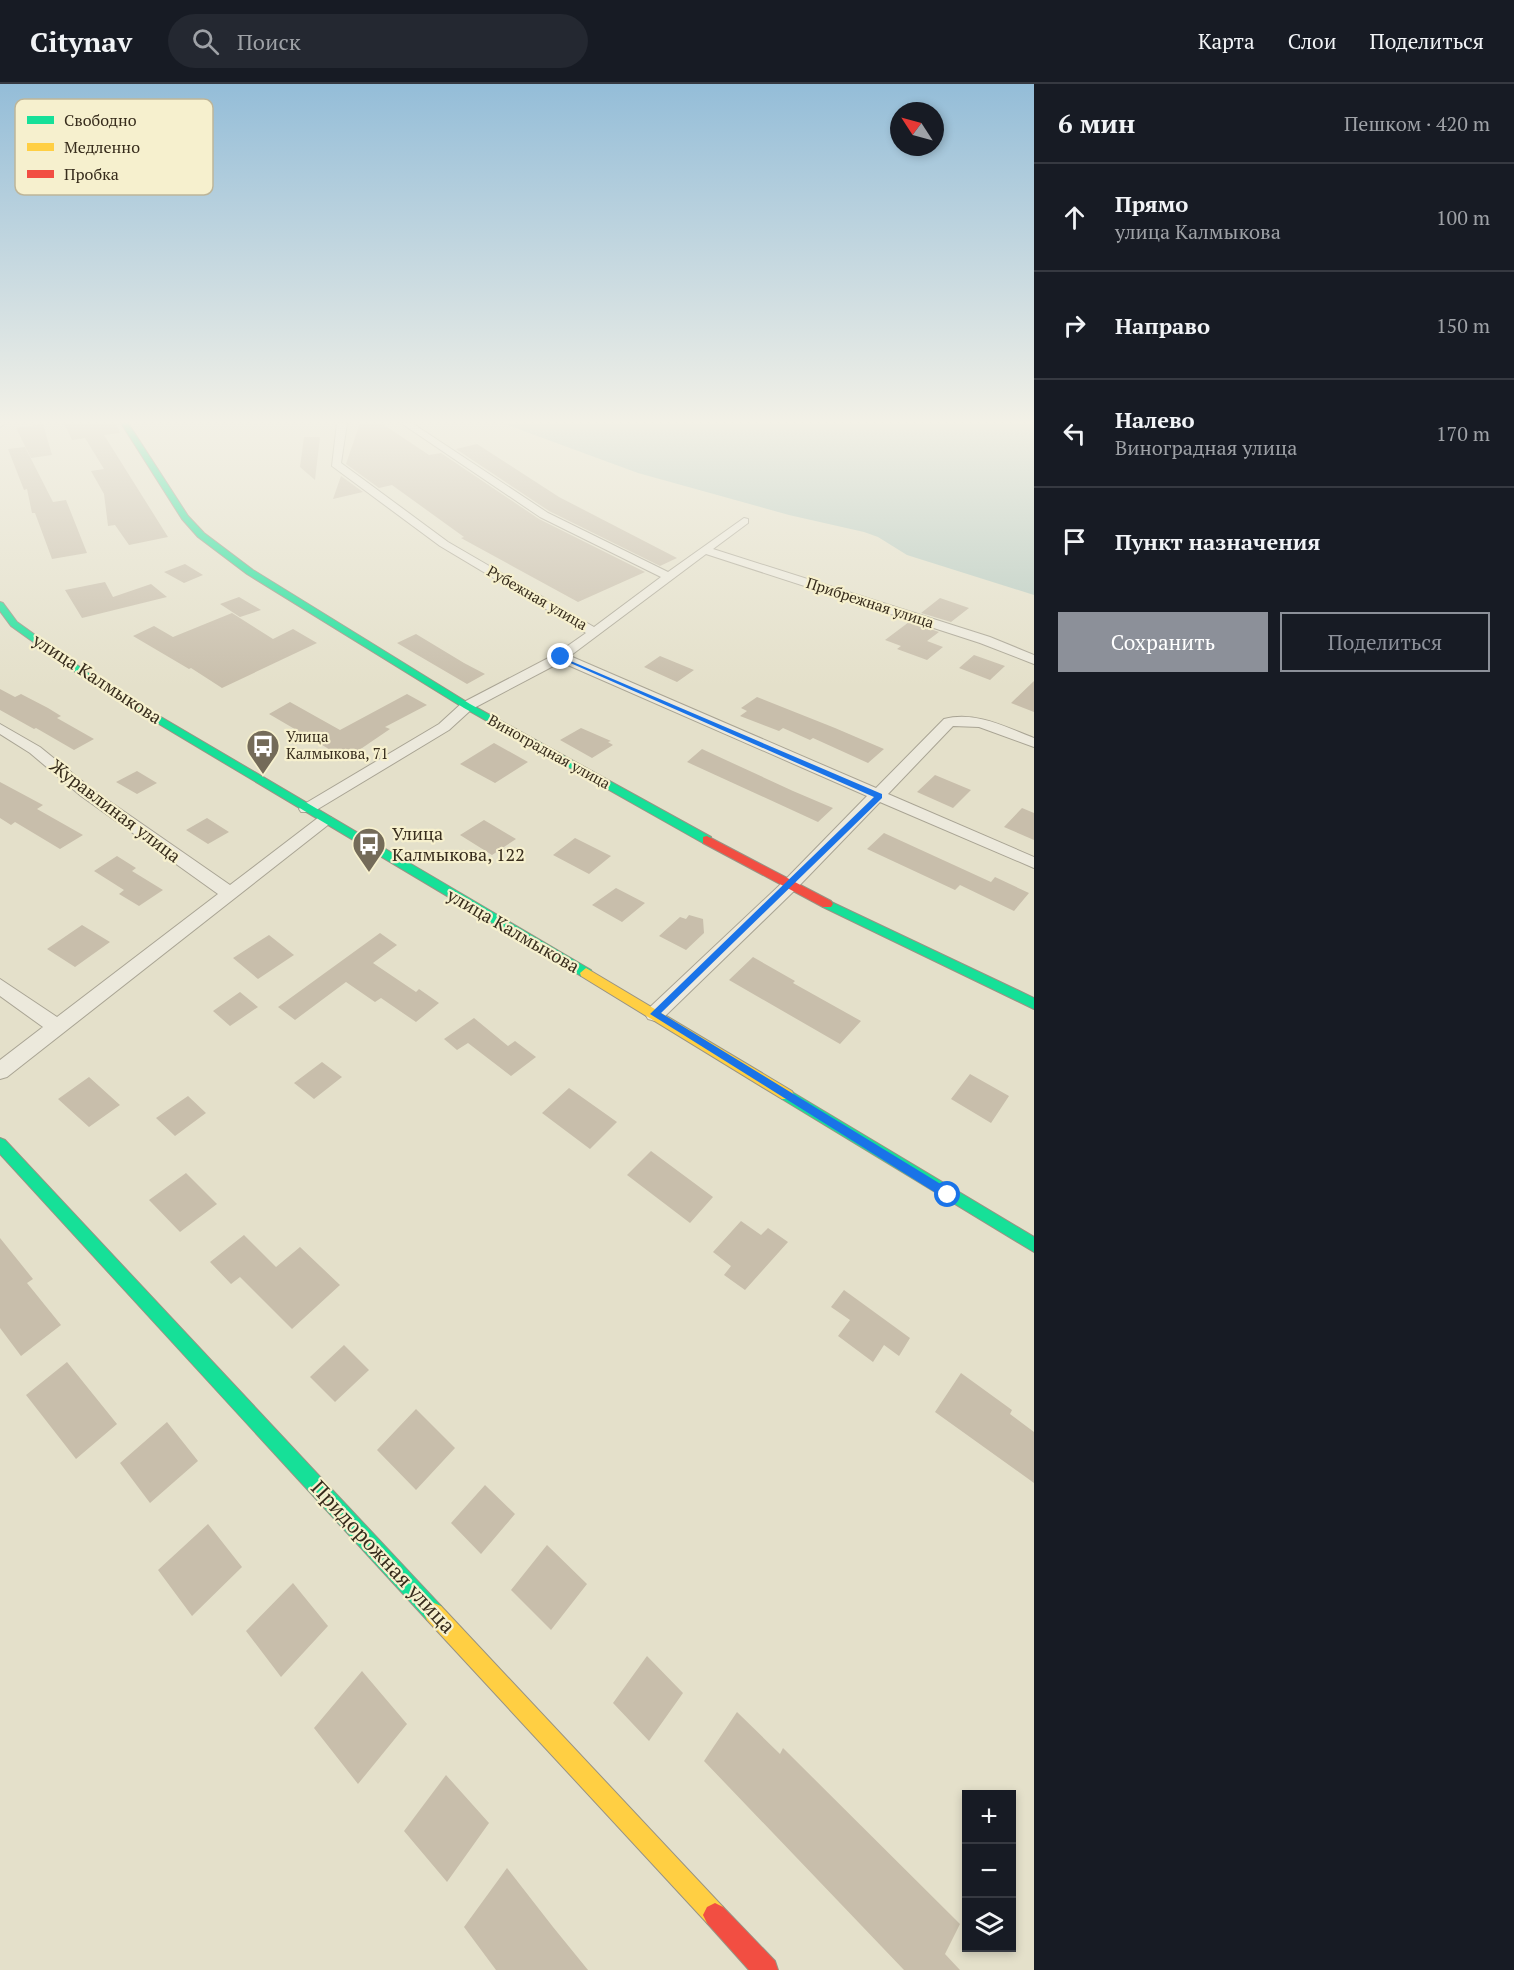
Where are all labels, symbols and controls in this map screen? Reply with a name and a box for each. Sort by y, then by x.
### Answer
search box [168,14,588,68]
text: Citynav [30,23,132,60]
icon: search [189,25,222,58]
text: Поиск [237,27,301,56]
text: Карта [1198,27,1255,55]
text: Слои [1288,27,1337,55]
text: Поделиться [1370,27,1484,55]
legend [15,99,213,195]
north arrow [890,102,944,156]
text: 6 мин [1058,106,1135,140]
text: Свободно [64,109,137,131]
text: Пешком · 420 m [1344,110,1490,137]
text: Медленно [64,136,140,158]
text: Пробка [64,163,119,185]
text: Прямо [1115,189,1188,218]
icon: ahead [1058,201,1091,234]
text: 100 m [1436,204,1490,231]
text: улица Калмыкова [1115,218,1281,245]
icon: right [1058,309,1091,342]
text: Направо [1115,311,1210,340]
text: 150 m [1436,312,1490,339]
text: Налево [1115,405,1195,434]
icon: left [1058,417,1091,450]
text: 170 m [1436,420,1490,447]
text: Виноградная улица [1115,434,1297,461]
icon: arrive [1058,525,1091,558]
text: Пункт назначения [1115,527,1320,556]
street label: Рубежная улица [484,560,592,634]
street label: Прибрежная улица [804,572,937,632]
button: Сохранить [1058,612,1268,672]
button: Поделиться [1280,612,1490,672]
street label: улица Калмыкова [28,627,167,729]
route end [547,643,573,669]
street label: Виноградная улица [485,709,614,793]
place label: Улица Калмыкова, 71 [286,726,389,763]
bus stop icon: Улица Калмыкова, 71 [245,728,281,775]
street label: Журавлиная улица [45,753,186,867]
place label: Улица Калмыкова, 122 [392,821,525,866]
bus stop icon: Улица Калмыкова, 122 [351,826,387,873]
street label: улица Калмыкова [442,882,584,978]
route start [934,1181,960,1207]
street label: Придорожная улица [305,1474,462,1639]
map controls [962,1790,1016,1952]
button: + [962,1790,1016,1844]
button: − [962,1844,1016,1898]
button: layers [962,1898,1016,1952]

